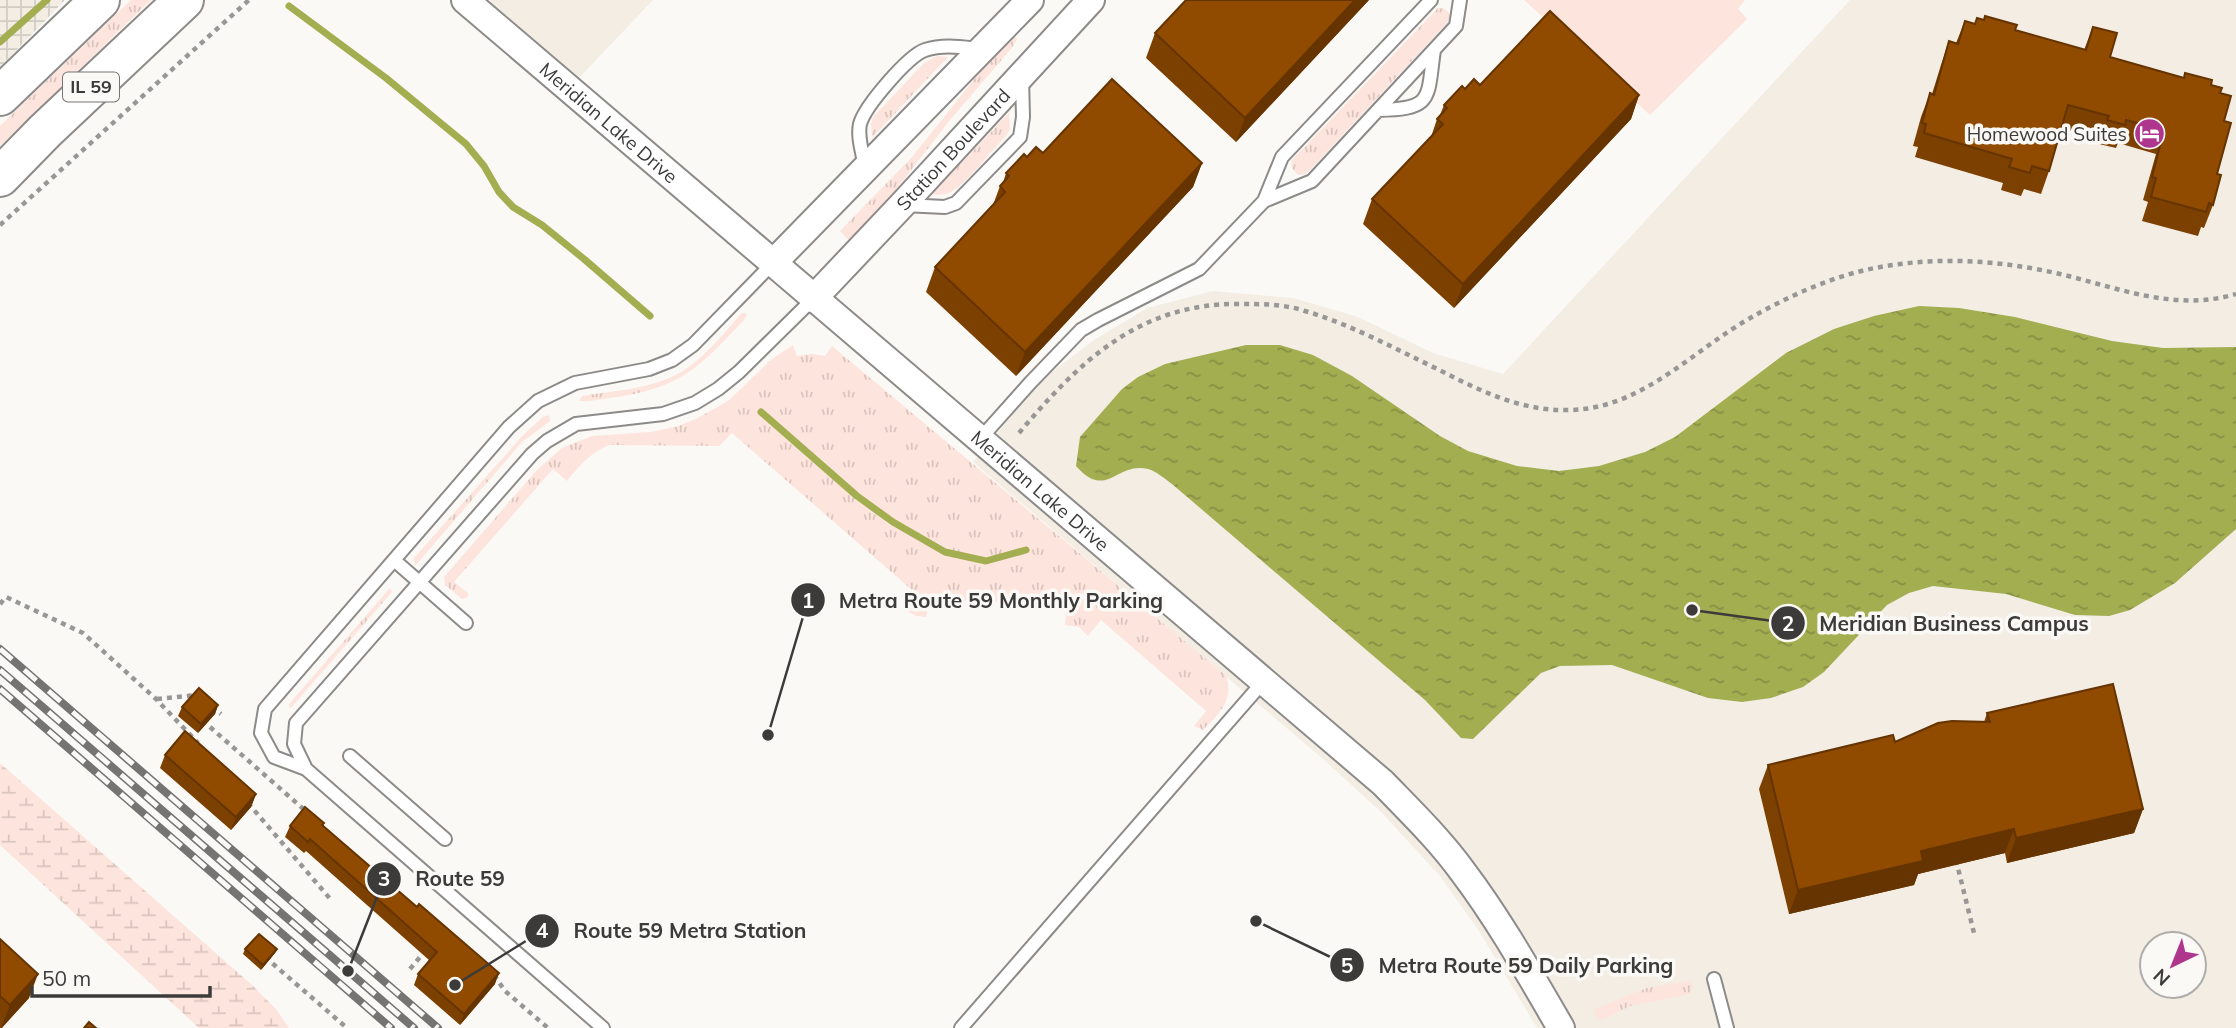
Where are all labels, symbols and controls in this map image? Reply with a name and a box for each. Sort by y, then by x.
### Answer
street label: Meridian Lake Drive [535,57,683,188]
road number: IL 59 [63,72,119,102]
street label: Station Boulevard [891,84,1015,215]
hotel icon: Homewood Suites [2133,117,2167,151]
place label: Homewood Suites [1967,122,2127,146]
street label: Meridian Lake Drive [966,425,1114,556]
callout: Metra Route 59 Monthly Parking [790,579,1178,621]
text: 1 [802,587,814,613]
text: Metra Route 59 Monthly Parking [839,587,1163,613]
callout: Meridian Business Campus [1771,602,2103,644]
text: 2 [1782,610,1794,636]
text: Meridian Business Campus [1819,610,2089,636]
callout: Route 59 [366,858,519,900]
text: 3 [378,865,390,891]
text: Route 59 [415,865,505,891]
callout: Route 59 Metra Station [524,910,821,952]
text: 4 [536,917,549,943]
text: Route 59 Metra Station [573,917,807,943]
north arrow [2138,930,2208,1000]
callout: Metra Route 59 Daily Parking [1330,944,1688,986]
text: 5 [1341,952,1353,978]
text: Metra Route 59 Daily Parking [1379,952,1673,978]
scale bar [32,954,210,998]
text: N [2148,964,2175,991]
text: 50 m [42,965,91,991]

